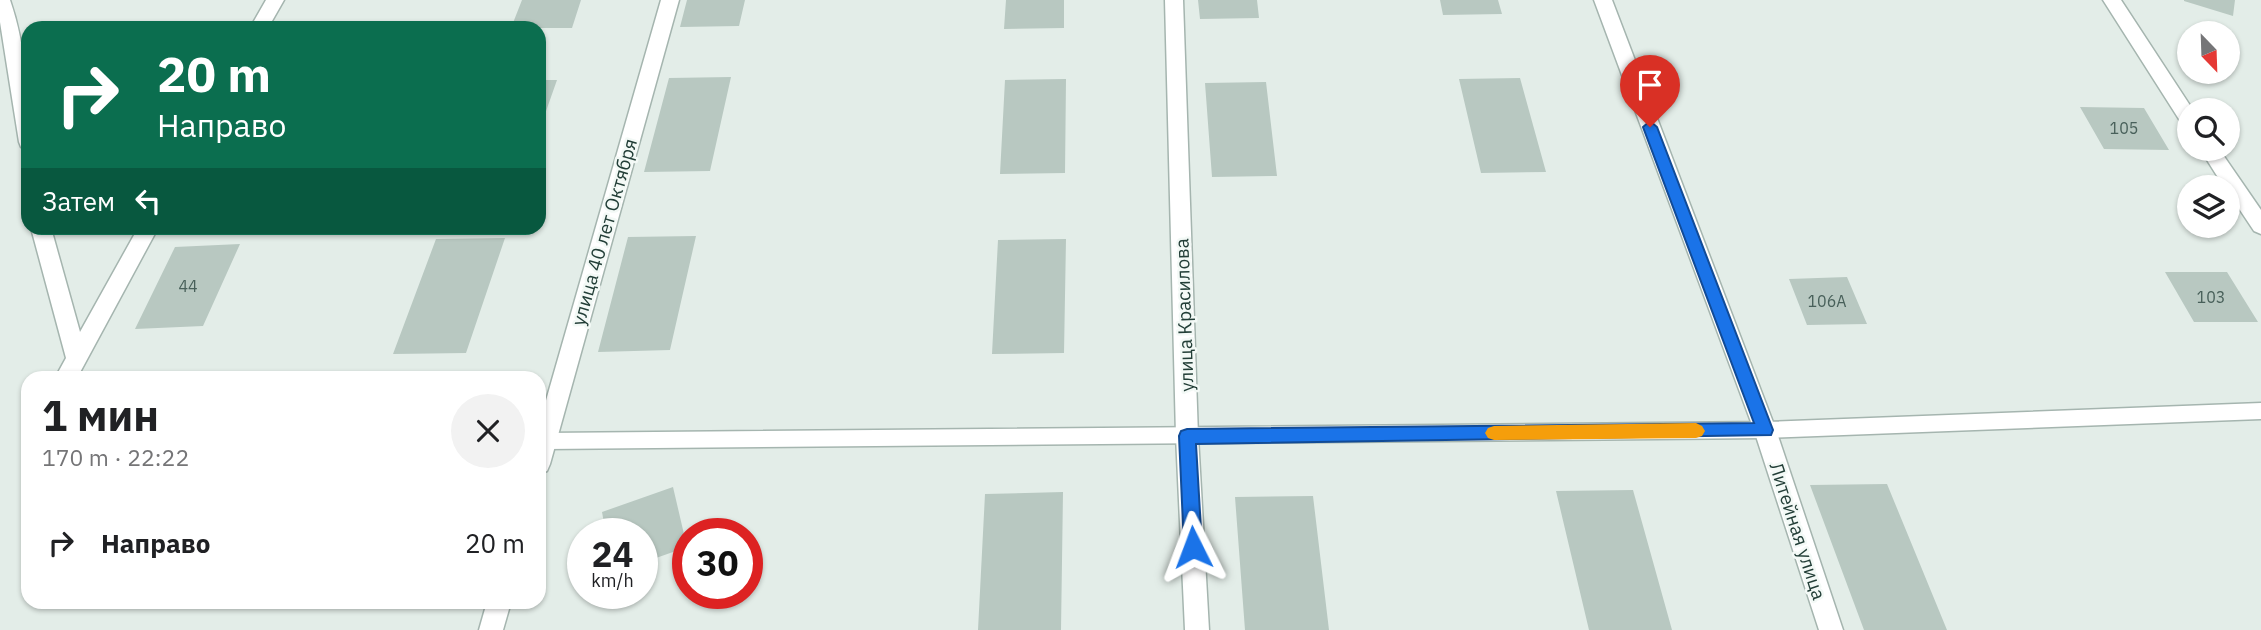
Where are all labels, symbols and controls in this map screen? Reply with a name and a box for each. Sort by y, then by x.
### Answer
north arrow [2177,21,2240,84]
map controls [2177,21,2240,238]
text: 20 m [157,42,271,105]
icon: right [42,49,133,140]
pin [1620,55,1680,127]
icon: arrive [1631,66,1669,104]
button: search [2177,98,2240,161]
text: Направо [157,104,286,146]
house number: 105 [2110,118,2138,138]
street label: улица 40 лет Октября [566,136,642,328]
button: layers [2177,175,2240,238]
icon: left [129,182,167,220]
text: Затем [42,184,115,218]
street label: улица Красилова [1169,238,1199,392]
house number: 44 [178,276,198,296]
house number: 103 [2197,287,2225,307]
house number: 106А [1807,291,1847,311]
text: 1 мин [42,388,159,443]
button: close [451,394,525,468]
text: 170 m · 22:22 [42,442,189,472]
street label: Литейная улица [1764,459,1832,603]
position arrow [1156,510,1230,584]
speed limit sign: 30 [672,518,763,609]
icon: right [42,524,80,562]
text: Направо [101,526,210,560]
text: 20 m [465,526,525,560]
text: 24 [591,531,634,577]
text: km/h [591,569,634,592]

